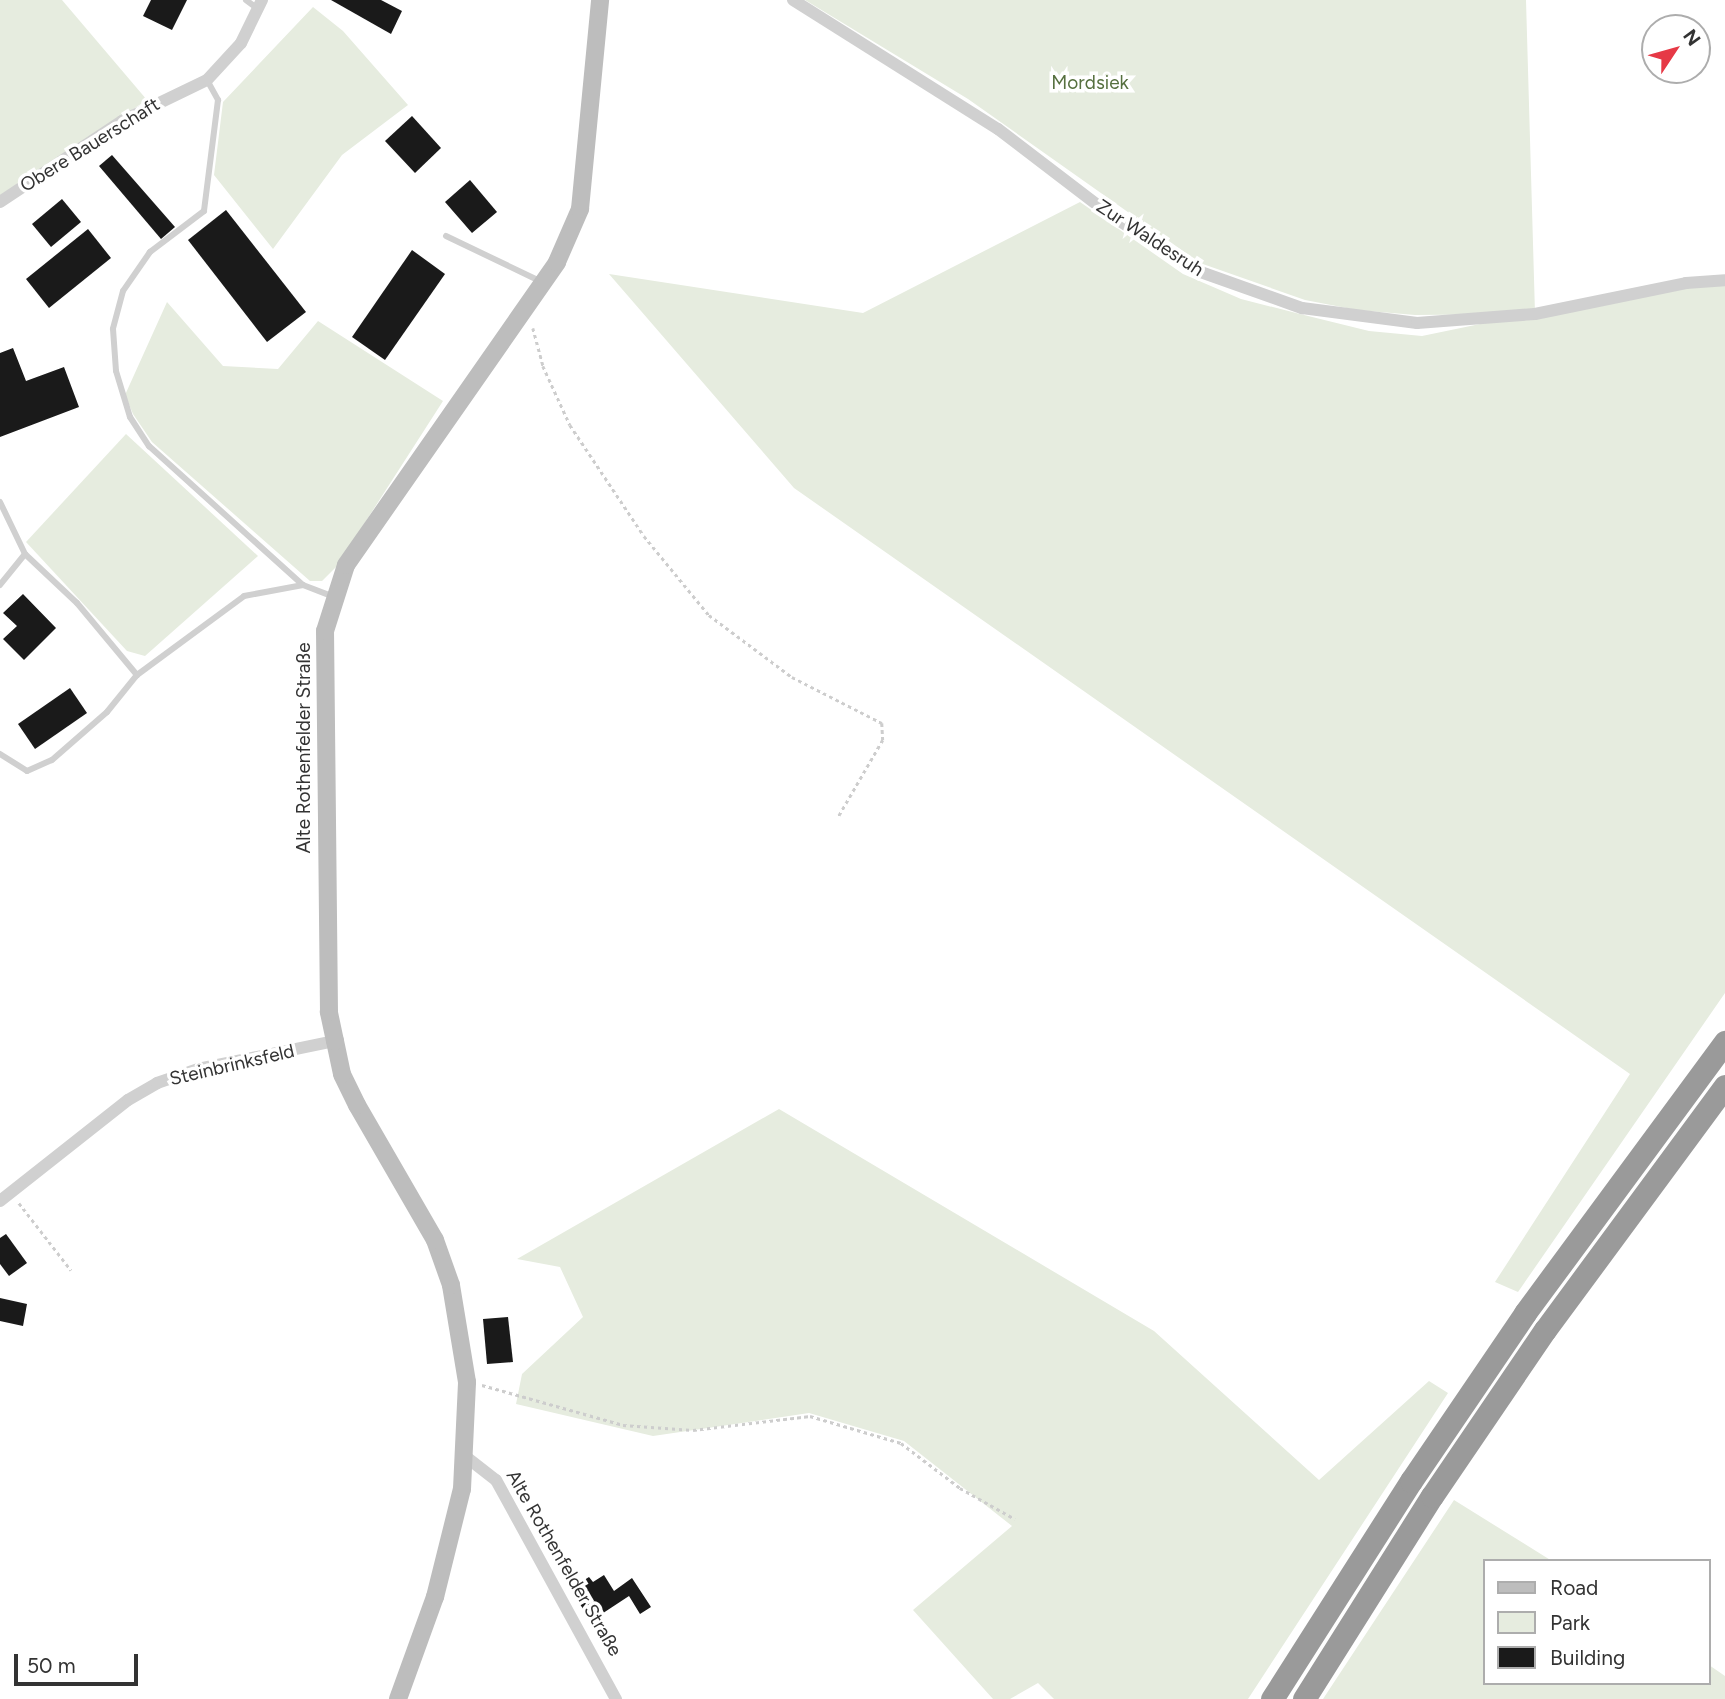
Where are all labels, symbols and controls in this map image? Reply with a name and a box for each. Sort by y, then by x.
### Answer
north arrow [1641,14,1711,84]
text: N [1678,25,1705,50]
park label: Mordsiek [1051,72,1129,94]
street label: Obere Bauerschaft [16,93,164,197]
street label: Zur Waldesruh [1092,195,1208,281]
street label: Alte Rothenfelder Straße [293,642,315,854]
street label: Steinbrinksfeld [167,1040,297,1090]
street label: Alte Rothenfelder Straße [501,1466,627,1660]
legend [1484,1559,1711,1685]
text: Road [1550,1575,1598,1600]
text: Park [1550,1610,1590,1635]
scale bar [18,1640,142,1684]
text: Building [1550,1645,1625,1670]
text: 50 m [27,1653,76,1678]

